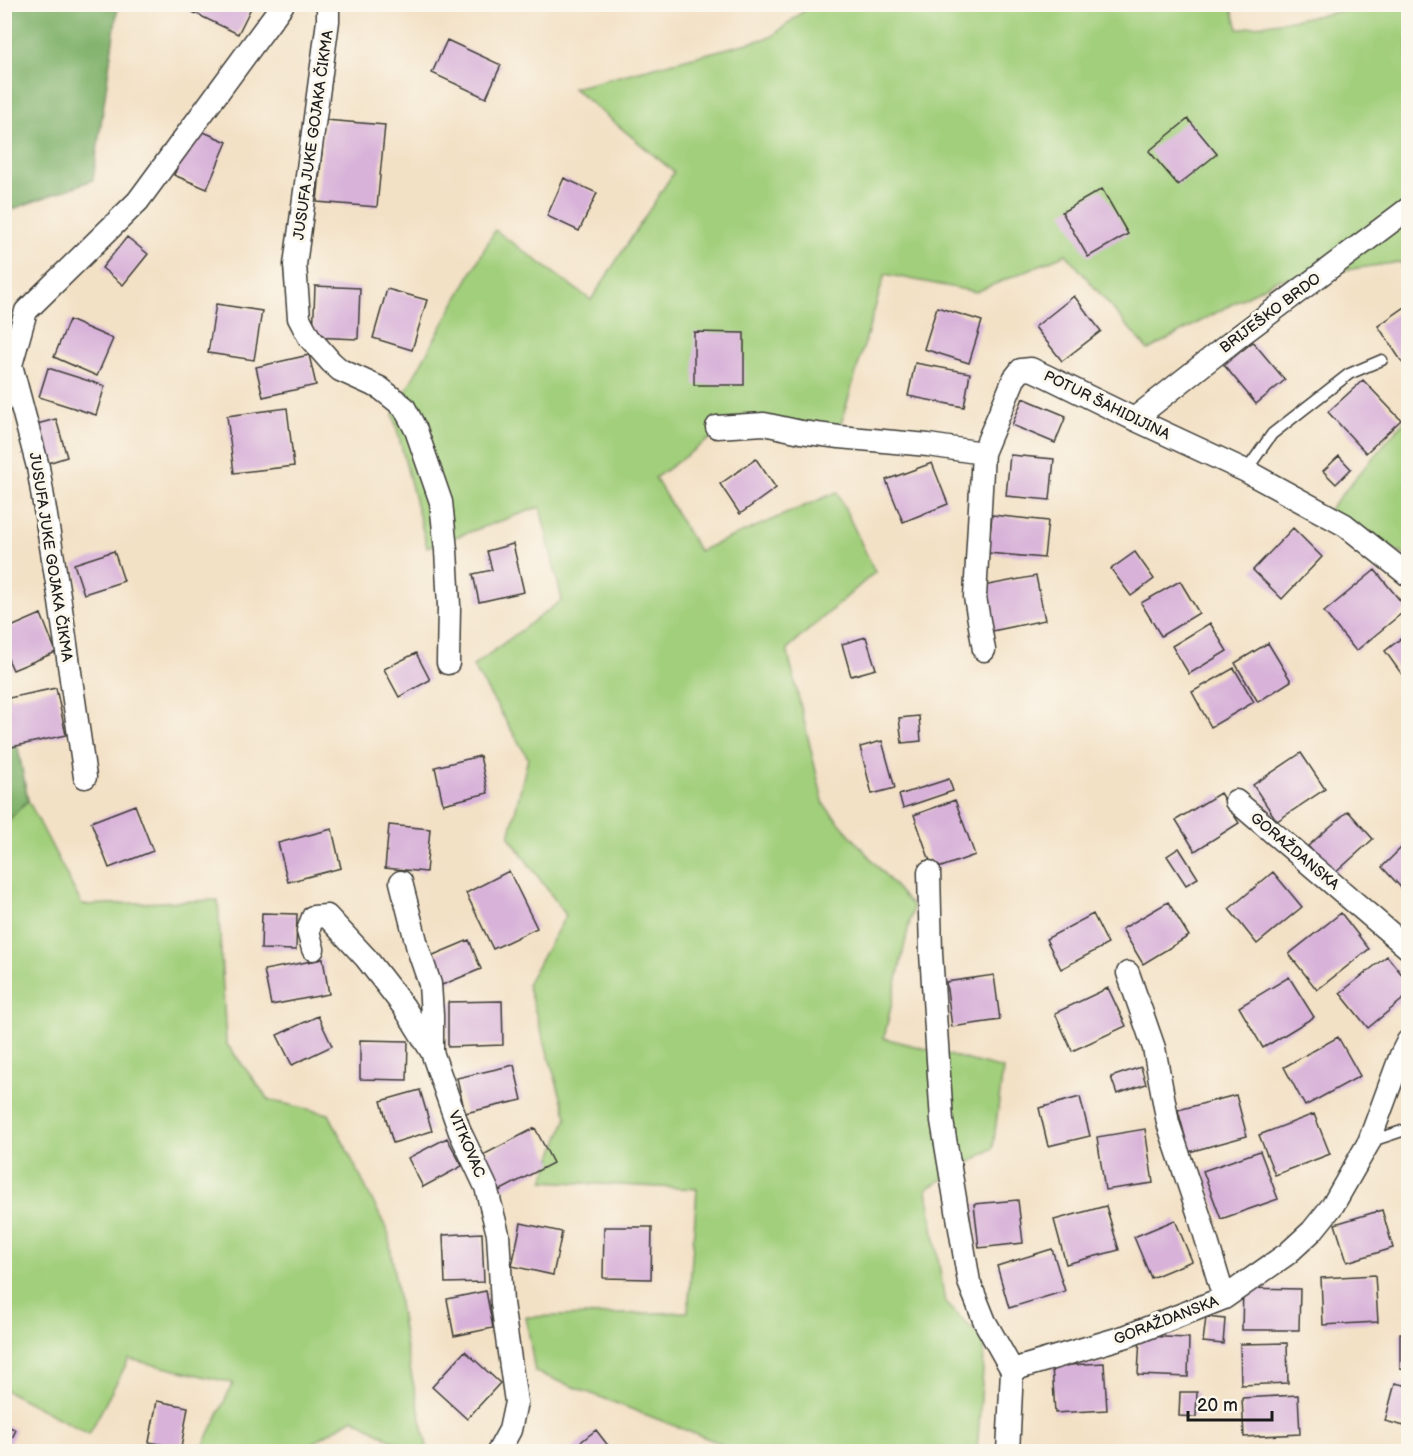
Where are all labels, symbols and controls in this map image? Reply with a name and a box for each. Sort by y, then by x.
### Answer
street label: JUSUFA JUKE GOJAKA ČIKMA [289,28,338,241]
street label: BRIJEŠKO BRDO [1216,269,1325,358]
street label: POTUR ŠAHIDIJINA [1041,367,1174,445]
street label: JUSUFA JUKE GOJAKA ČIKMA [25,451,77,664]
street label: GORAŽDANSKA [1246,809,1344,895]
street label: VITKOVAC [444,1108,489,1181]
street label: GORAŽDANSKA [1111,1291,1222,1349]
scale bar [1188,1384,1272,1422]
text: 20 m [1197,1395,1238,1416]

